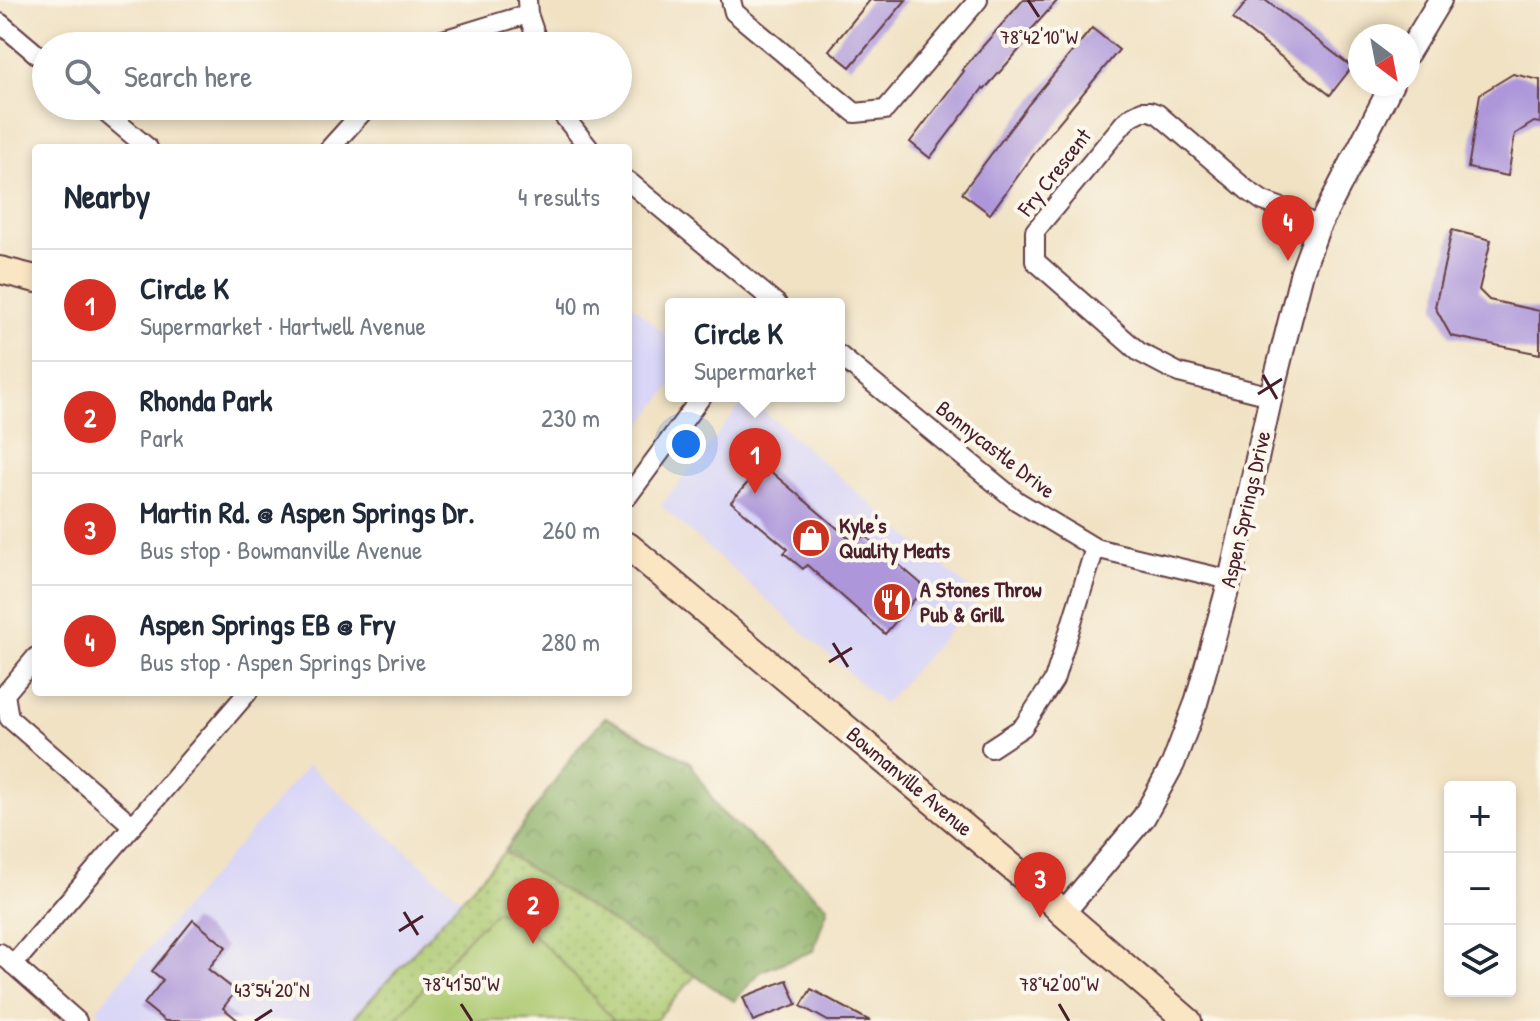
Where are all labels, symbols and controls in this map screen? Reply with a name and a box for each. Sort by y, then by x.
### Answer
text: 78°42'10"W [1000,23,1079,50]
north arrow [1348,24,1420,96]
search box [32,32,632,120]
icon: search [60,54,104,98]
text: Search here [124,56,252,96]
street label: Fry Crescent [1010,122,1098,223]
text: Nearby [64,173,150,219]
text: 4 results [518,179,600,214]
pin: 4 [1262,195,1314,261]
text: Circle K [140,268,229,308]
text: 1 [85,288,95,323]
text: 40 m [555,288,600,323]
popup [665,298,845,402]
text: Supermarket · Hartwell Avenue [140,308,426,343]
text: Circle K [694,313,783,353]
text: Supermarket [694,353,816,388]
text: Rhonda Park [140,380,272,420]
street label: Bonnycastle Drive [930,393,1062,505]
text: 2 [84,400,96,435]
text: 230 m [541,400,600,435]
text: Park [140,420,184,455]
your location [666,424,706,464]
street label: Aspen Springs Drive [1212,427,1278,590]
pin: 1 [729,428,781,494]
text: Martin Rd. @ Aspen Springs Dr. [140,492,475,532]
place label: Kyle's Quality Meats [839,510,951,566]
text: 3 [84,512,96,547]
text: 260 m [542,512,600,547]
shop icon: Kyle's Quality Meats [790,517,832,559]
text: Bus stop · Bowmanville Avenue [140,532,422,567]
place label: A Stones Throw Pub & Grill [920,574,1042,629]
restaurant icon: A Stones Throw Pub & Grill [871,581,913,623]
text: Aspen Springs EB @ Fry [140,604,396,644]
text: 4 [85,624,95,659]
text: 280 m [541,624,600,659]
text: Bus stop · Aspen Springs Drive [140,644,426,679]
street label: Bowmanville Avenue [840,719,980,843]
map controls [1444,781,1516,997]
button: + [1444,781,1516,853]
pin: 3 [1014,852,1066,918]
button: − [1444,853,1516,925]
pin: 2 [507,878,559,944]
button: layers [1444,925,1516,997]
text: 78°41'50"W [422,970,500,997]
text: 78°42'00"W [1019,970,1099,997]
text: 43°54'20"N [234,976,310,1003]

